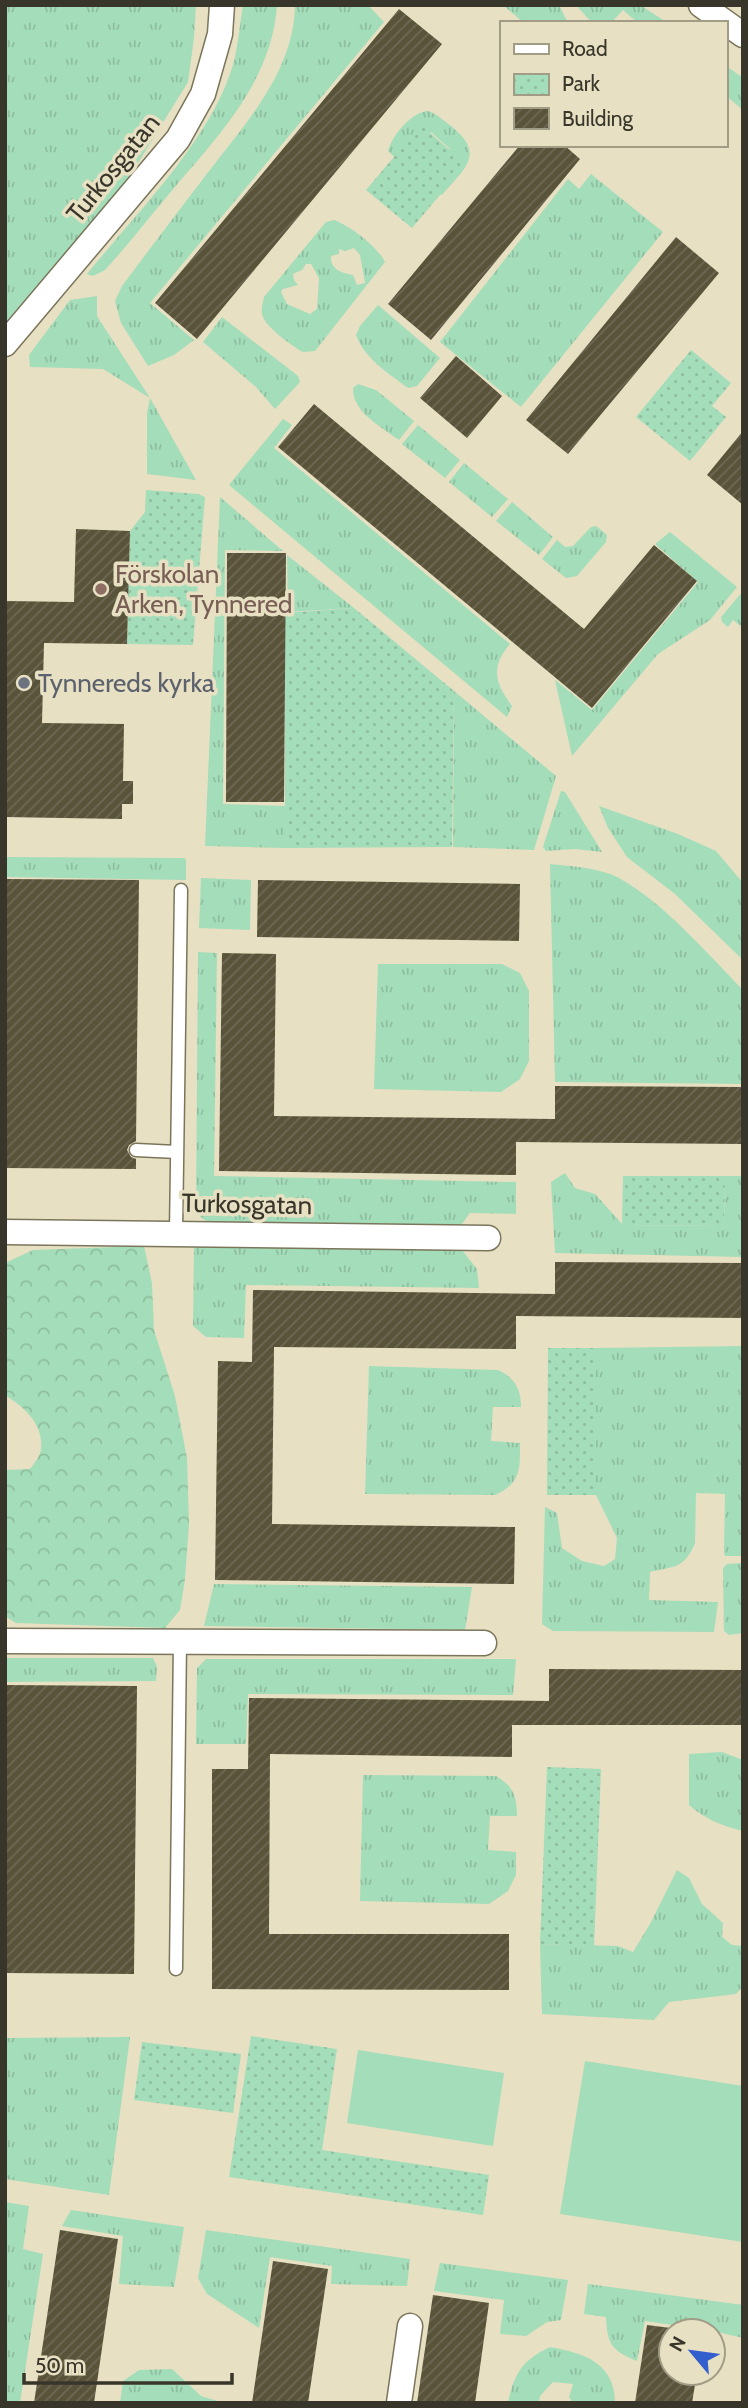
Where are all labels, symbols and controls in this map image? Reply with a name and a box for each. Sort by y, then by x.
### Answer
legend [500,21,727,147]
text: Road [562,36,608,61]
text: Park [562,71,600,96]
text: Building [562,106,634,131]
street label: Turkosgatan [59,107,167,229]
place label: Förskolan Arken, Tynnered [115,558,292,620]
marker: Förskolan Arken, Tynnered [93,581,109,597]
place label: Tynnereds kyrka [38,667,215,699]
marker: Tynnereds kyrka [16,675,32,691]
street label: Turkosgatan [181,1187,313,1221]
north arrow [657,2317,727,2387]
text: N [664,2333,691,2355]
scale bar [24,2342,233,2386]
text: 50 m [35,2353,84,2378]

